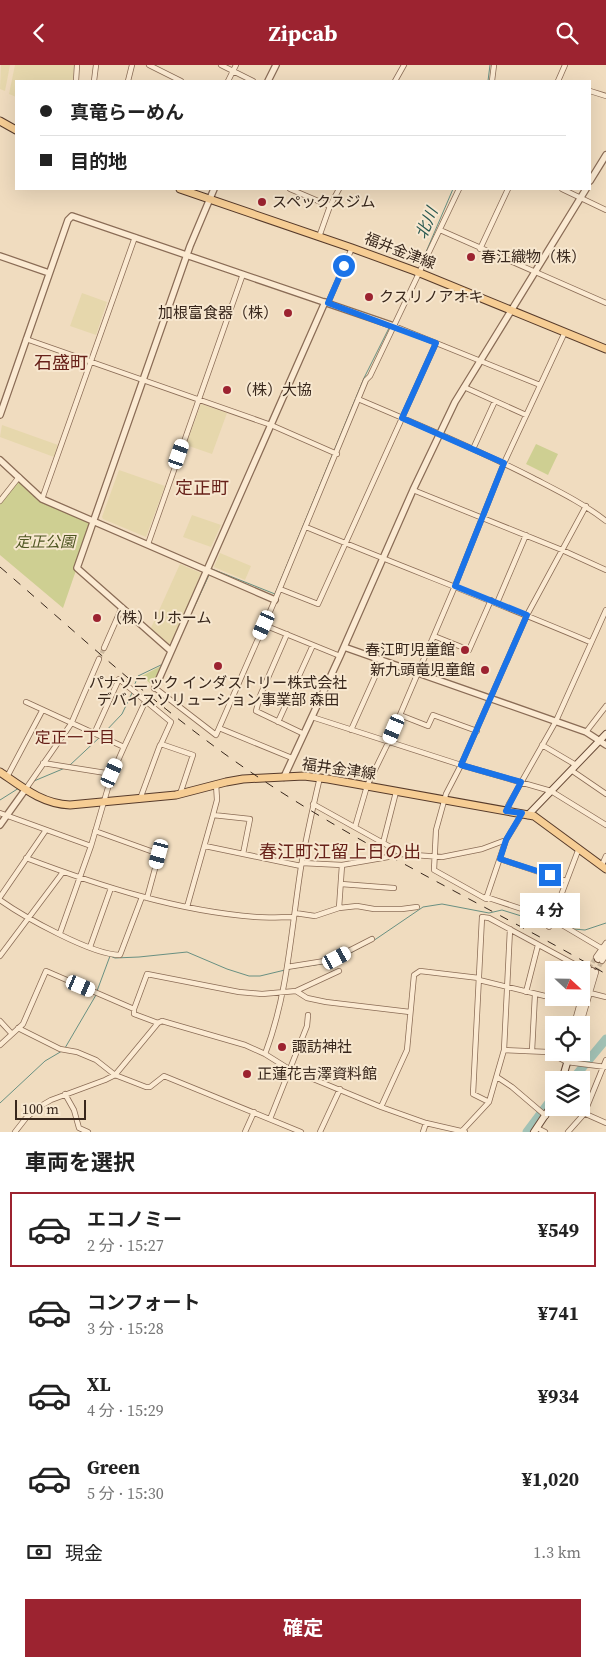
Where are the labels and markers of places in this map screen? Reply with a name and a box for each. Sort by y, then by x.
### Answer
place label: スペックスジム [272,191,376,212]
marker: スペックスジム [256,196,268,208]
place label: 春江織物（株） [481,246,586,267]
marker: 春江織物（株） [465,251,477,263]
place label: クスリノアオキ [379,286,484,307]
marker: クスリノアオキ [363,291,375,303]
place label: 加根富食器（株） [158,302,278,323]
marker: 加根富食器（株） [282,307,294,319]
place label: （株）大協 [237,379,312,400]
marker: （株）大協 [221,384,233,396]
place label: （株）リホーム [107,607,212,628]
marker: （株）リホーム [91,612,103,624]
place label: 春江町児童館 [365,639,455,660]
marker: 春江町児童館 [459,644,471,656]
place label: 新九頭竜児童館 [370,659,475,680]
marker: パナソニック インダストリー株式会社 デバイスソリューション事業部 森田 [212,660,224,672]
marker: 新九頭竜児童館 [479,664,491,676]
place label: パナソニック インダストリー株式会社 デバイスソリューション事業部 森田 [89,672,347,710]
place label: 諏訪神社 [292,1036,352,1057]
marker: 諏訪神社 [276,1041,288,1053]
place label: 正蓮花吉澤資料館 [257,1063,377,1084]
marker: 正蓮花吉澤資料館 [241,1068,253,1080]

